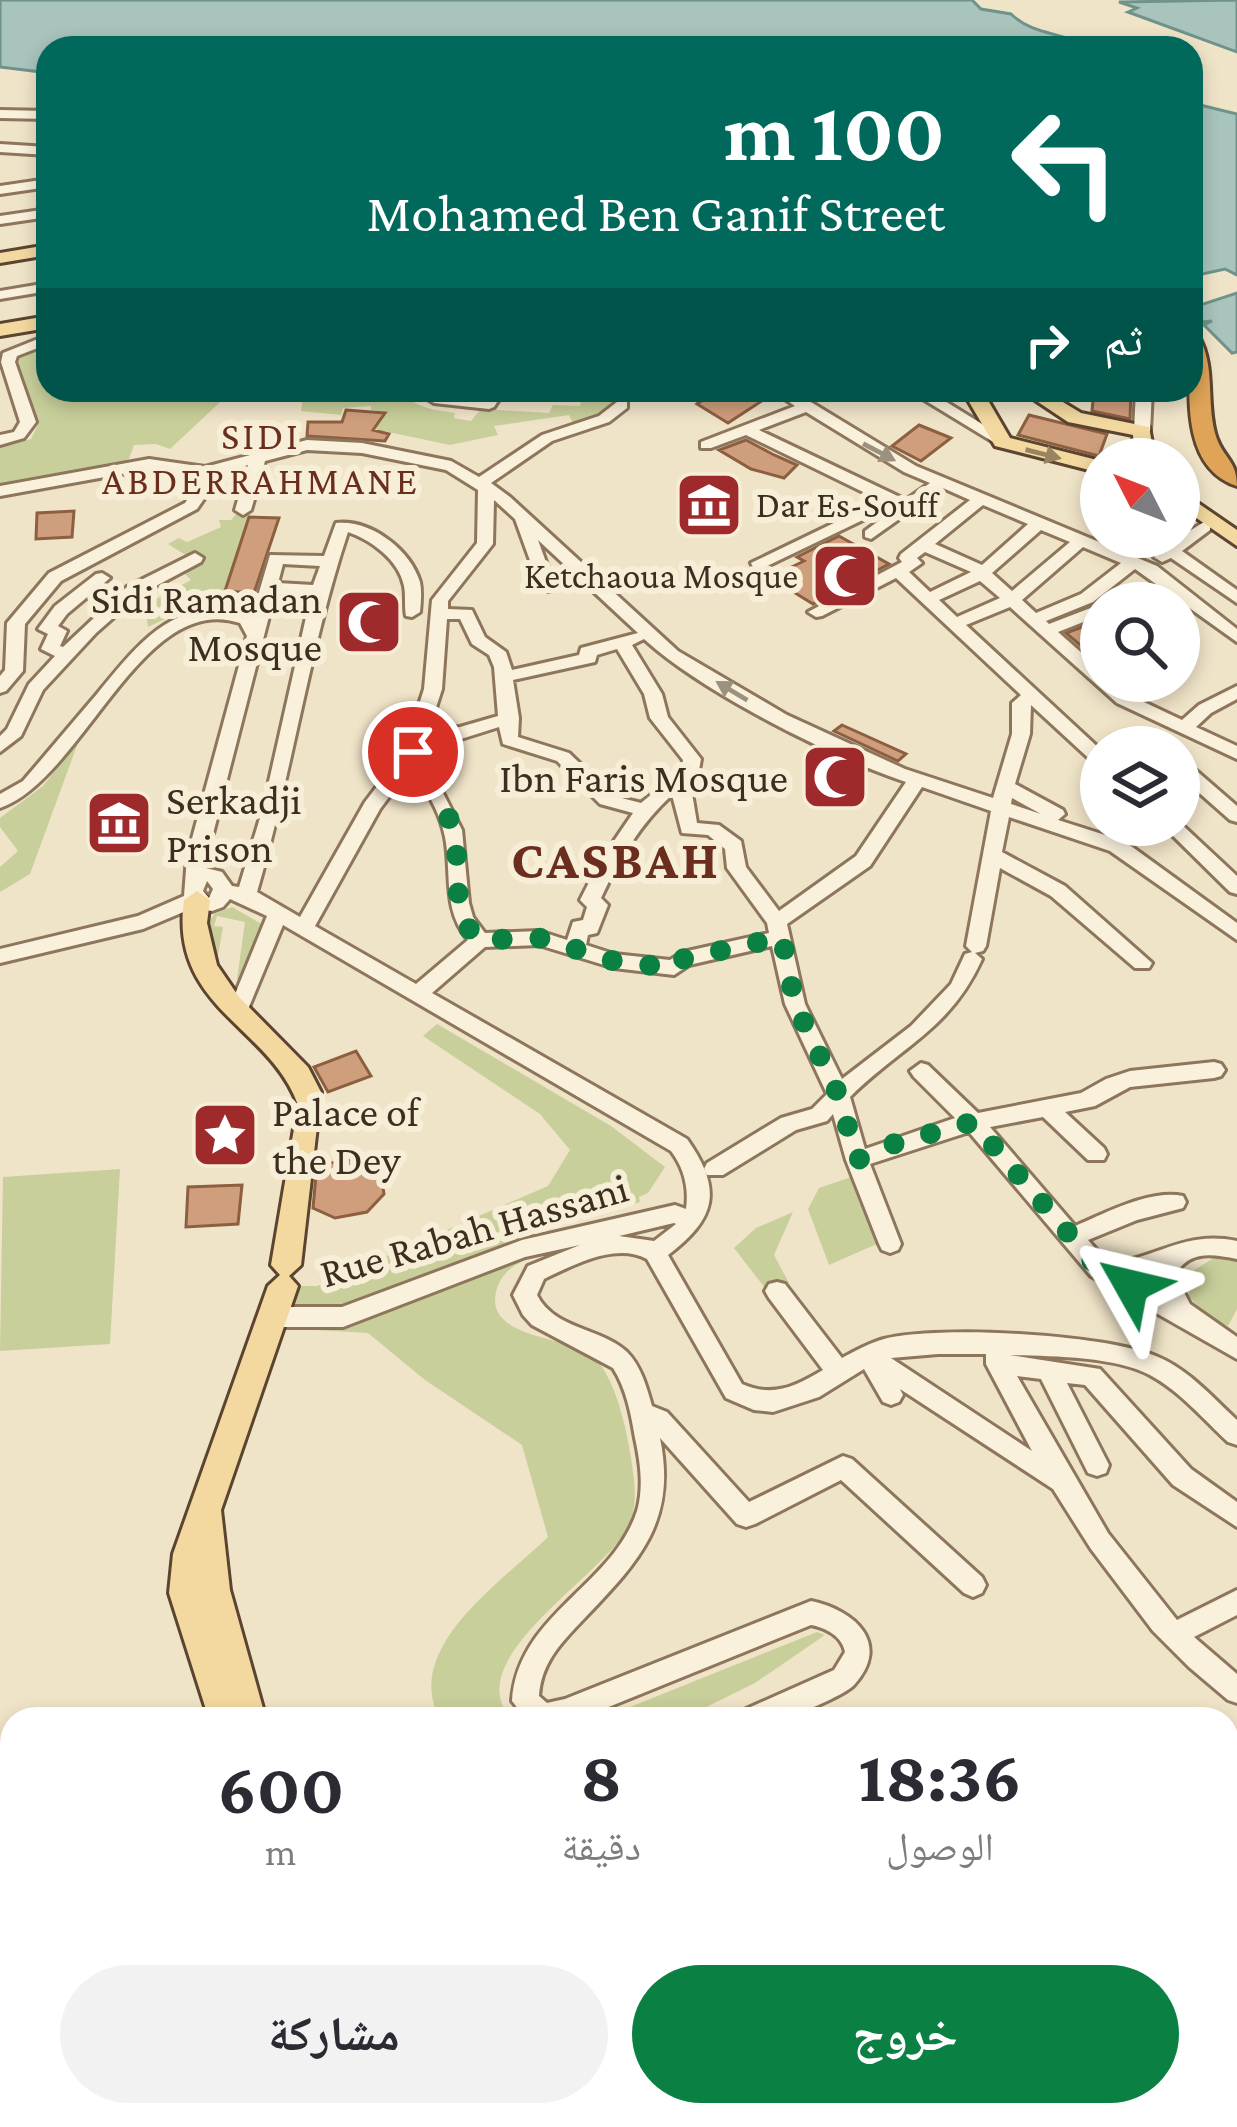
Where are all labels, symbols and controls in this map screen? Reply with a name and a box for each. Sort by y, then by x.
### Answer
icon: left [987,84,1143,240]
text: 100 m [724,85,945,178]
text: Mohamed Ben Ganif Street [366,183,945,243]
icon: right [1014,312,1080,378]
text: ثم [1104,315,1143,365]
district label: SIDI ABDERRAHMANE [102,414,420,502]
north arrow [1080,438,1200,558]
map controls [1080,438,1200,846]
one-way arrow [862,441,897,462]
one-way arrow [1024,445,1061,464]
museum icon: Dar Es-Souff [674,470,744,540]
place label: Dar Es-Souff [756,485,940,525]
mosque icon: Ketchaoua Mosque [810,541,880,611]
place label: Ketchaoua Mosque [524,556,798,596]
place label: Sidi Ramadan Mosque [91,575,322,670]
button: search [1080,582,1200,702]
mosque icon: Sidi Ramadan Mosque [334,587,404,657]
one-way arrow [715,681,749,702]
pin [362,701,464,803]
icon: arrive [380,719,446,785]
button: layers [1080,726,1200,846]
mosque icon: Ibn Faris Mosque [800,742,870,812]
place label: Ibn Faris Mosque [499,754,788,801]
place label: Serkadji Prison [166,776,302,871]
museum icon: Serkadji Prison [84,788,154,858]
district label: CASBAH [511,830,721,890]
place label: Palace of the Dey [272,1088,422,1183]
place icon: Palace of the Dey [190,1100,260,1170]
street label: Rue Rabah Hassani [315,1164,633,1296]
position arrow [1068,1223,1194,1349]
text: 8 [580,1736,622,1816]
text: 18:36 [858,1736,1022,1816]
text: 600 [217,1748,344,1828]
text: دقيقة [562,1825,641,1868]
text: الوصول [886,1825,994,1868]
text: m [265,1830,296,1873]
button: مشاركة [60,1965,608,2103]
button: خروج [632,1965,1179,2103]

